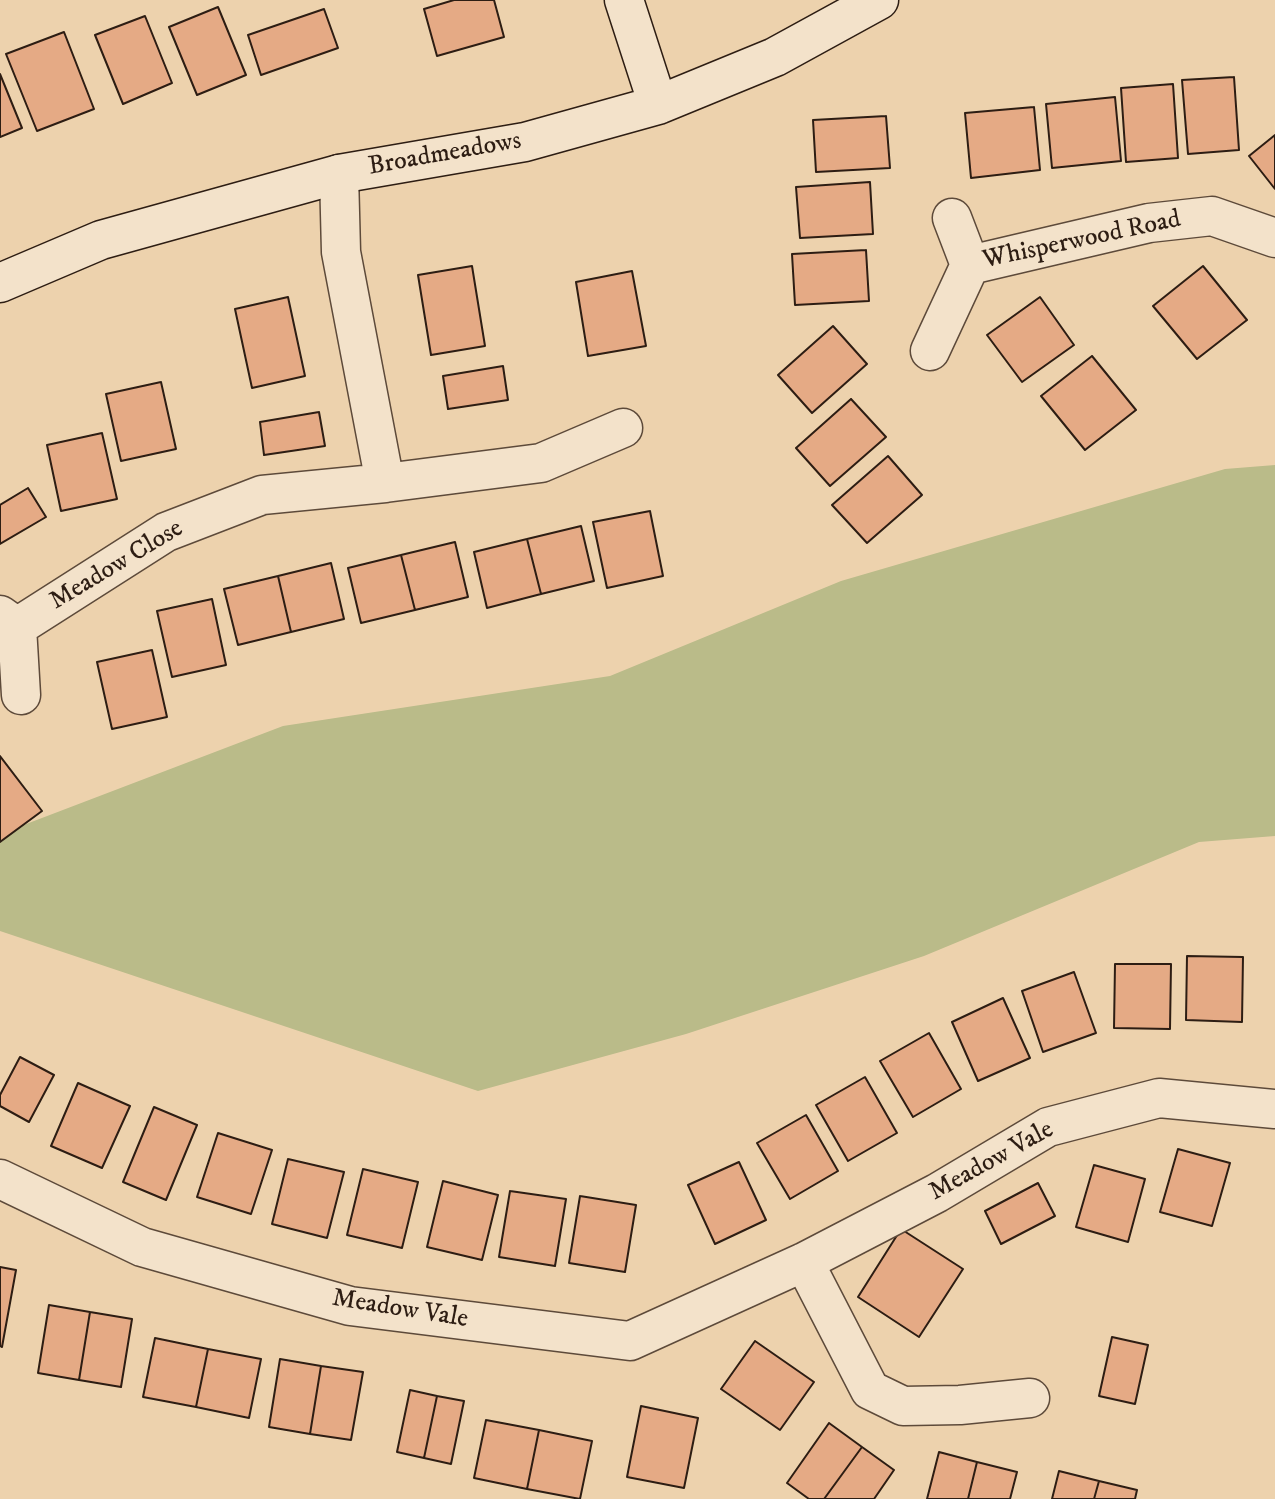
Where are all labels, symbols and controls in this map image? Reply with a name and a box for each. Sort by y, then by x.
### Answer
street label: Broadmeadows [366,126,524,184]
street label: Whisperwood Road [980,205,1184,277]
street label: Meadow Close [45,514,189,618]
street label: Meadow Vale [924,1115,1060,1209]
street label: Meadow Vale [330,1284,470,1336]

